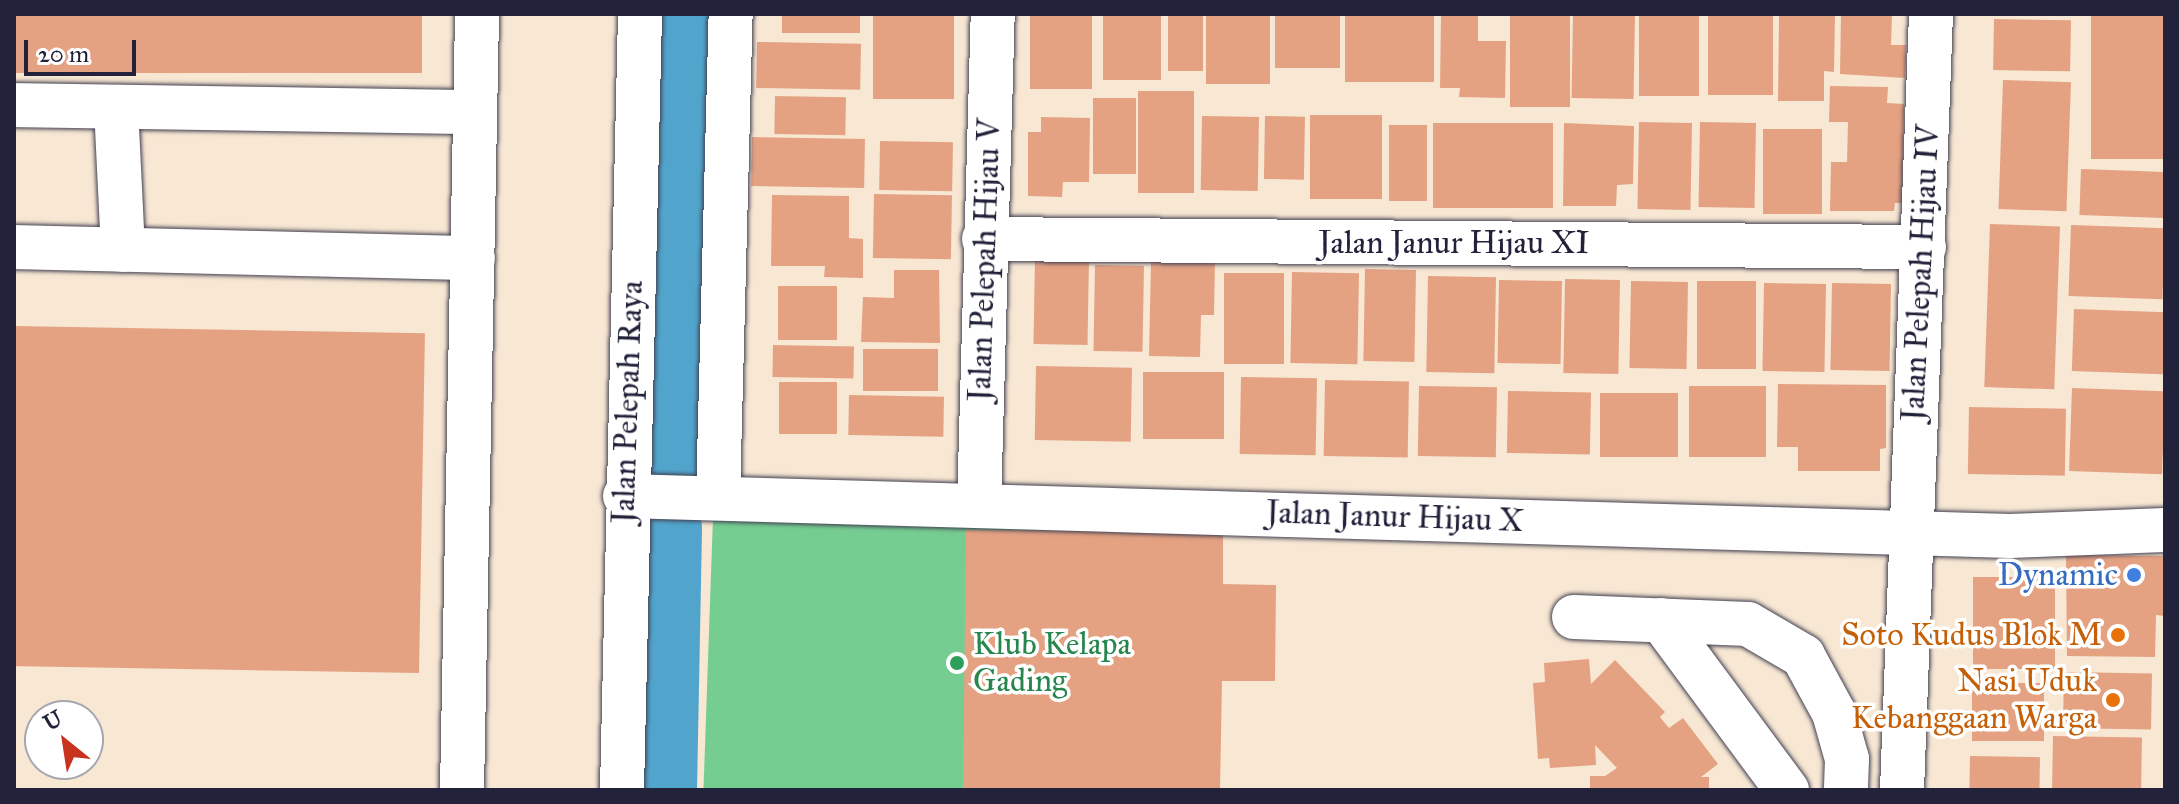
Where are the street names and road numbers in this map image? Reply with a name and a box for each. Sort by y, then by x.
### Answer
street label: Jalan Pelepah Hijau V [961,118,1009,402]
street label: Jalan Pelepah Hijau IV [1894,124,1948,422]
street label: Jalan Janur Hijau XI [1318,224,1590,262]
street label: Jalan Pelepah Raya [605,280,651,524]
street label: Jalan Janur Hijau X [1266,493,1524,541]

